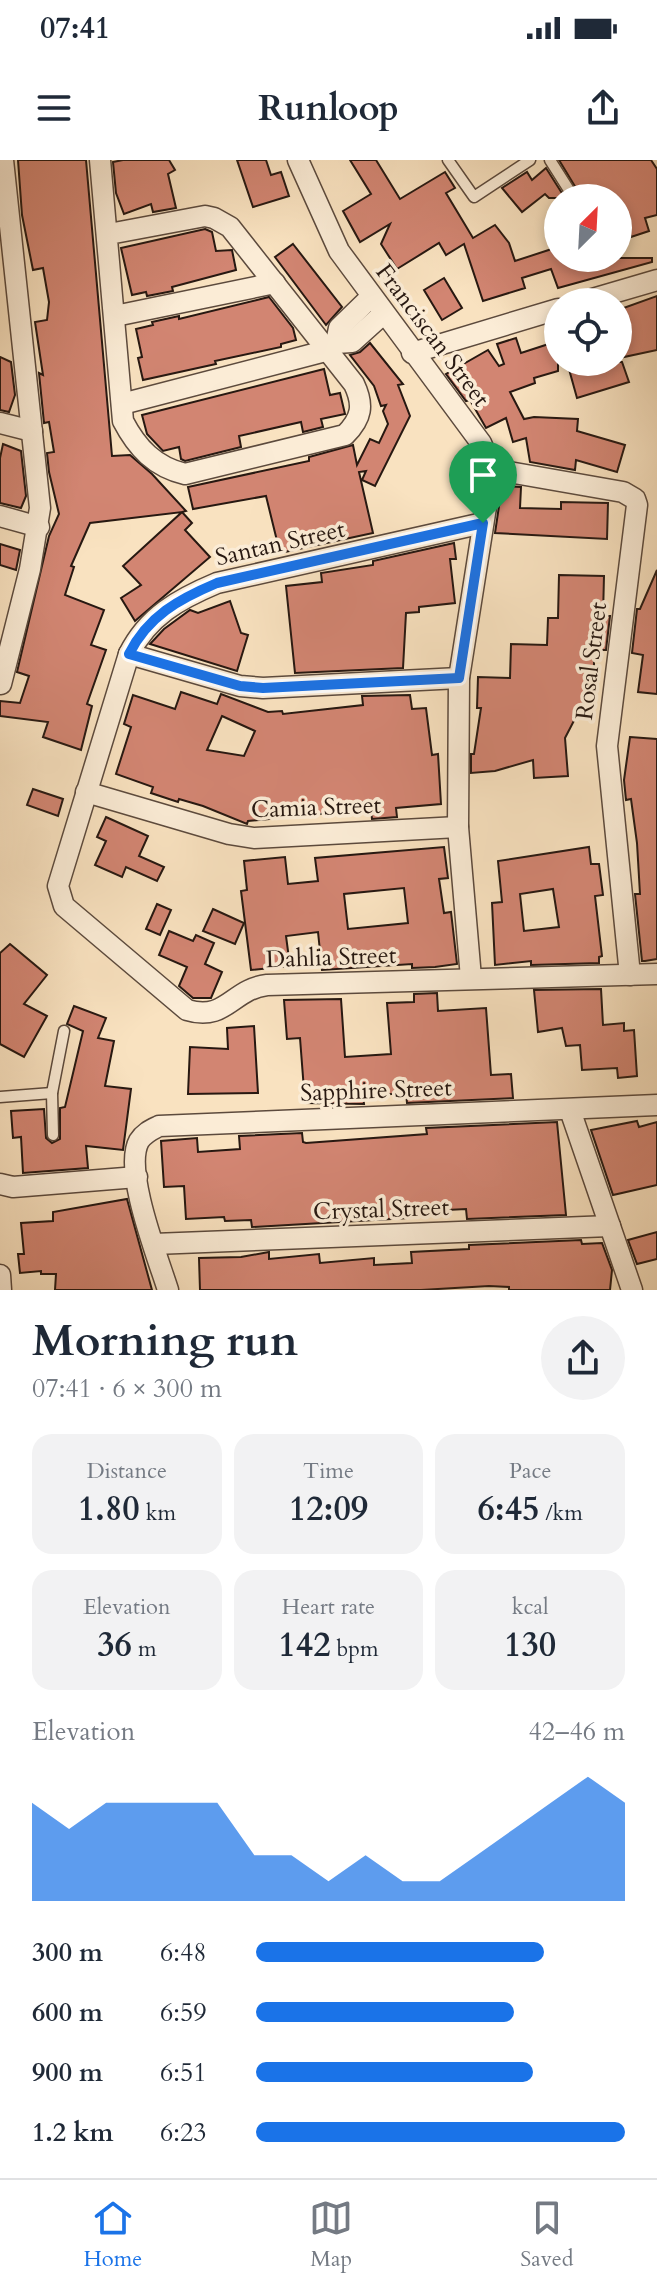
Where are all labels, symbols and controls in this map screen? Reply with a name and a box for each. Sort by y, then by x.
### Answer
text: 07:41 [40,8,110,49]
text: Runloop [258,84,399,133]
icon: menu [32,86,76,130]
icon: share [581,86,625,130]
north arrow [544,184,632,272]
map controls [544,184,632,376]
street label: Franciscan Street [368,257,498,414]
button: locate [544,288,632,376]
pin [449,441,517,523]
icon: arrive [461,453,505,497]
street label: Santan Street [212,512,348,574]
street label: Rosal Street [568,600,615,722]
street label: Camia Street [250,789,382,826]
street label: Dahlia Street [265,939,397,976]
street label: Sapphire Street [300,1071,453,1110]
street label: Crystal Street [312,1191,450,1228]
text: Morning run [32,1311,298,1371]
button: share [541,1316,625,1400]
text: 07:41 · 6 × 300 m [32,1371,222,1406]
text: Distance [87,1456,167,1486]
text: Time [303,1456,354,1486]
text: Pace [509,1456,551,1486]
text: 1.80 [78,1486,140,1532]
text: 12:09 [289,1486,368,1532]
text: 6:45 [477,1486,540,1532]
text: km [140,1498,176,1528]
text: /km [540,1498,583,1528]
text: Elevation [83,1592,171,1622]
text: Heart rate [282,1592,375,1622]
text: kcal [512,1592,549,1622]
text: 36 [97,1622,132,1668]
text: 142 [278,1622,331,1668]
text: 130 [504,1622,556,1668]
text: m [132,1634,157,1664]
text: bpm [331,1634,379,1664]
text: Elevation [32,1714,135,1749]
text: 42–46 m [528,1714,625,1749]
text: 300 m [32,1935,103,1970]
text: 6:48 [160,1935,207,1970]
text: 600 m [32,1995,103,2030]
text: 6:59 [160,1995,207,2030]
text: 900 m [32,2055,103,2090]
text: 6:51 [160,2055,207,2090]
text: 1.2 km [32,2115,113,2150]
text: 6:23 [160,2115,207,2150]
tab: Home [83,2196,142,2274]
tab: Map [309,2196,353,2274]
tab: Saved [520,2196,574,2274]

